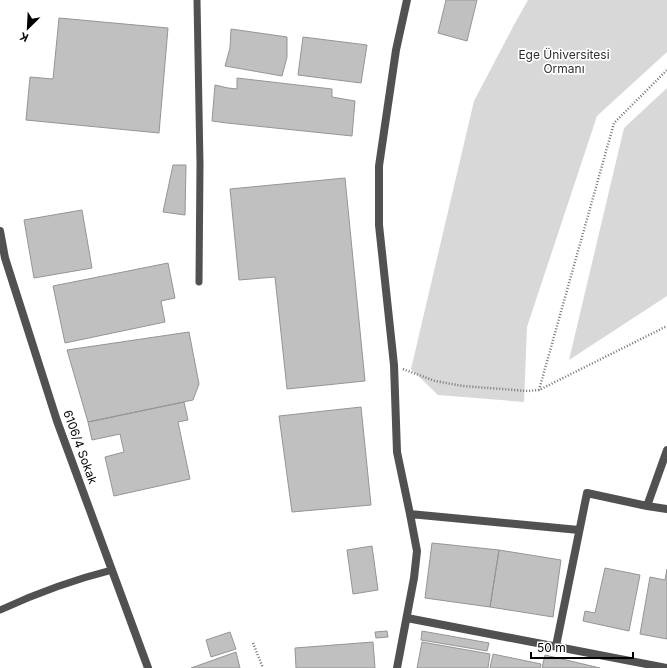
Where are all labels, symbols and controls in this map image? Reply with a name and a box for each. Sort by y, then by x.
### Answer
north arrow [8,8,48,48]
text: K [17,29,30,45]
park label: Ege Üniversitesi Ormanı [518,47,610,76]
street label: 6106/4 Sokak [60,408,101,486]
scale bar [531,634,633,660]
text: 50 m [537,640,566,655]

